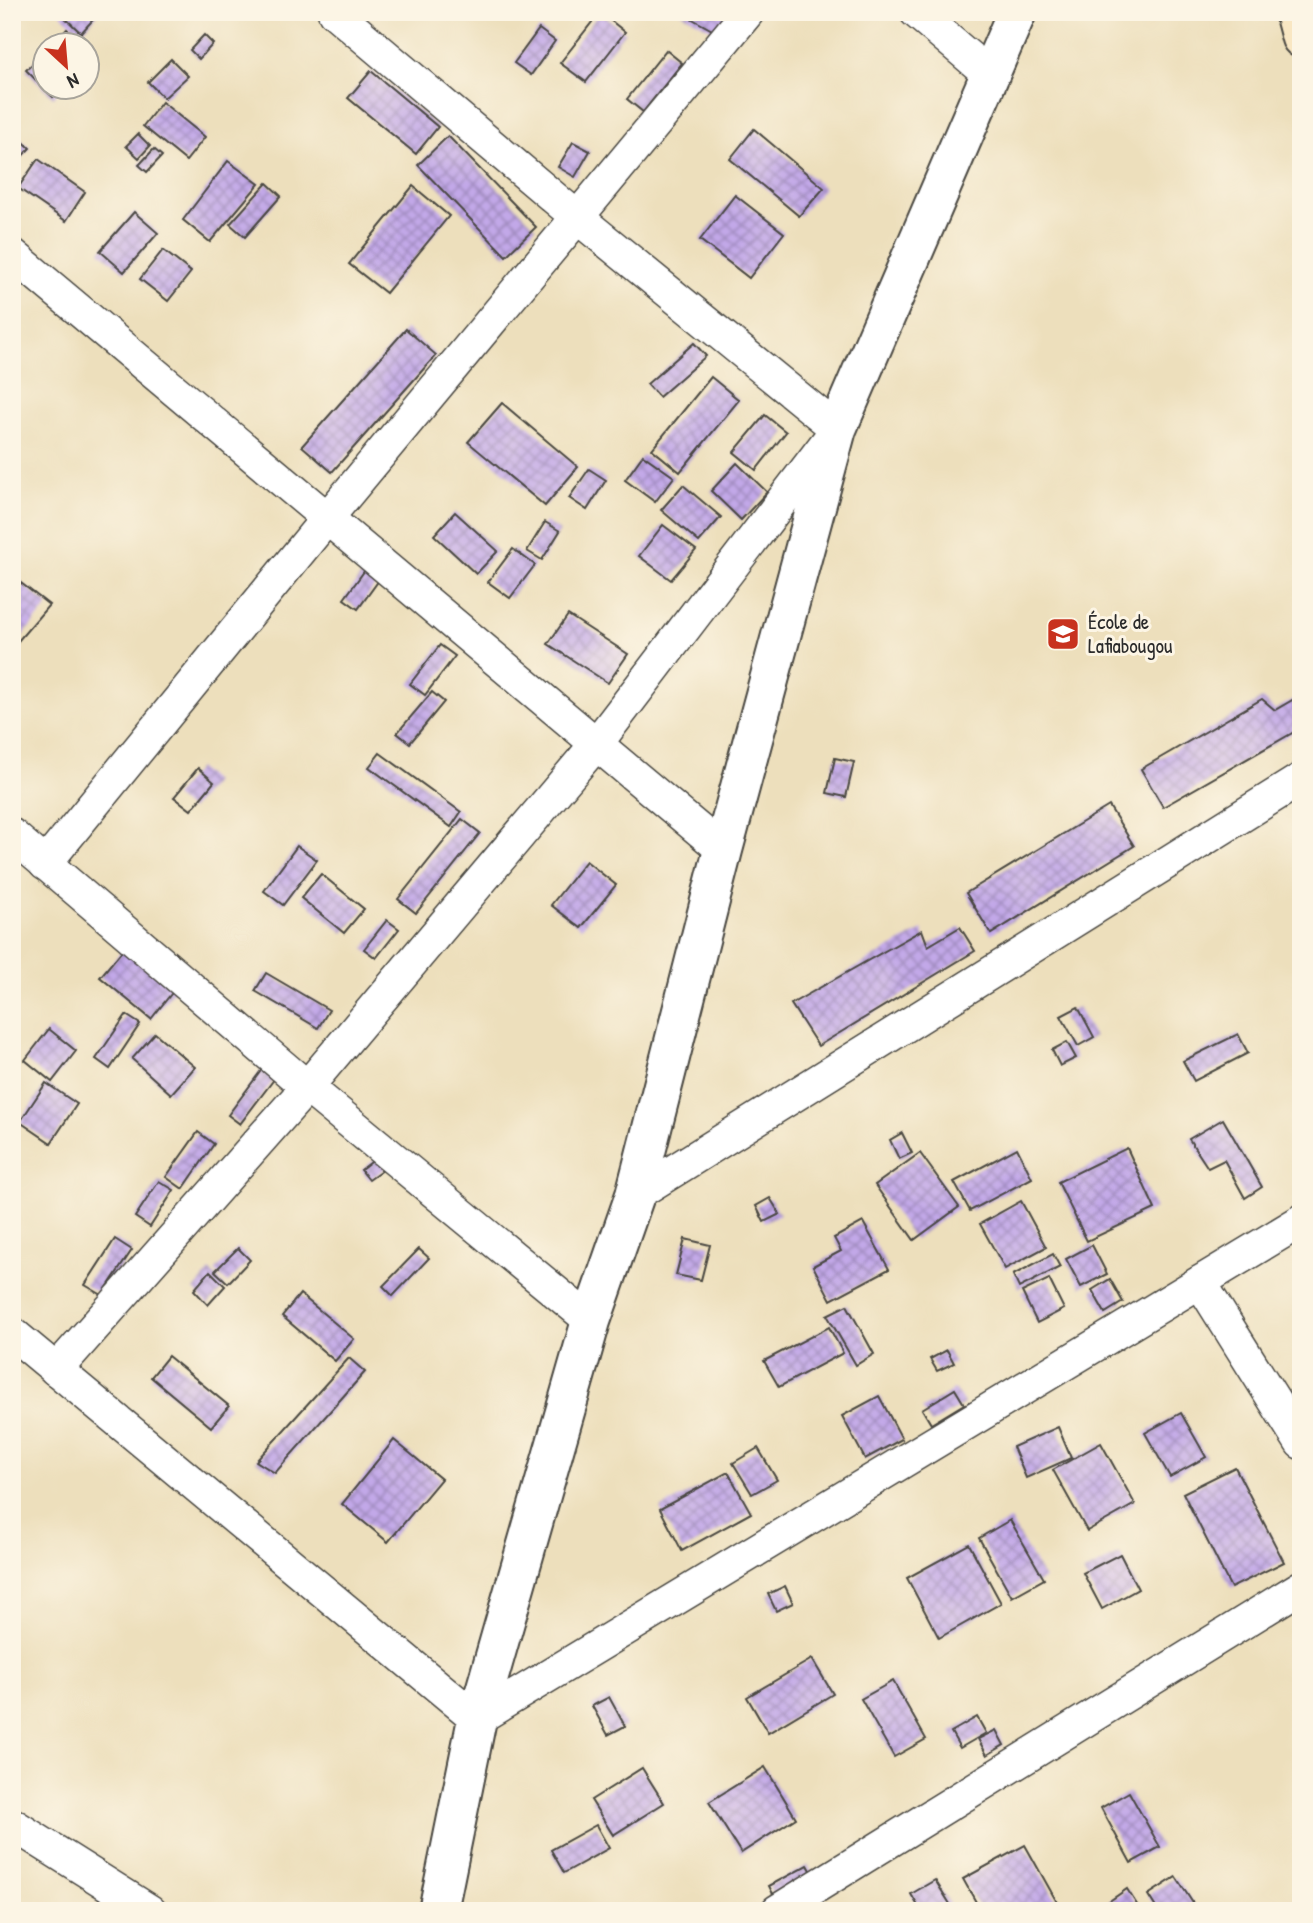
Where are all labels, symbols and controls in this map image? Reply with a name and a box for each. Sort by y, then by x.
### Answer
north arrow [32,32,102,102]
text: N [63,67,84,95]
place label: École de Lafiabougou [1088,607,1173,660]
school or university icon: École de Lafiabougou [1044,615,1082,653]

